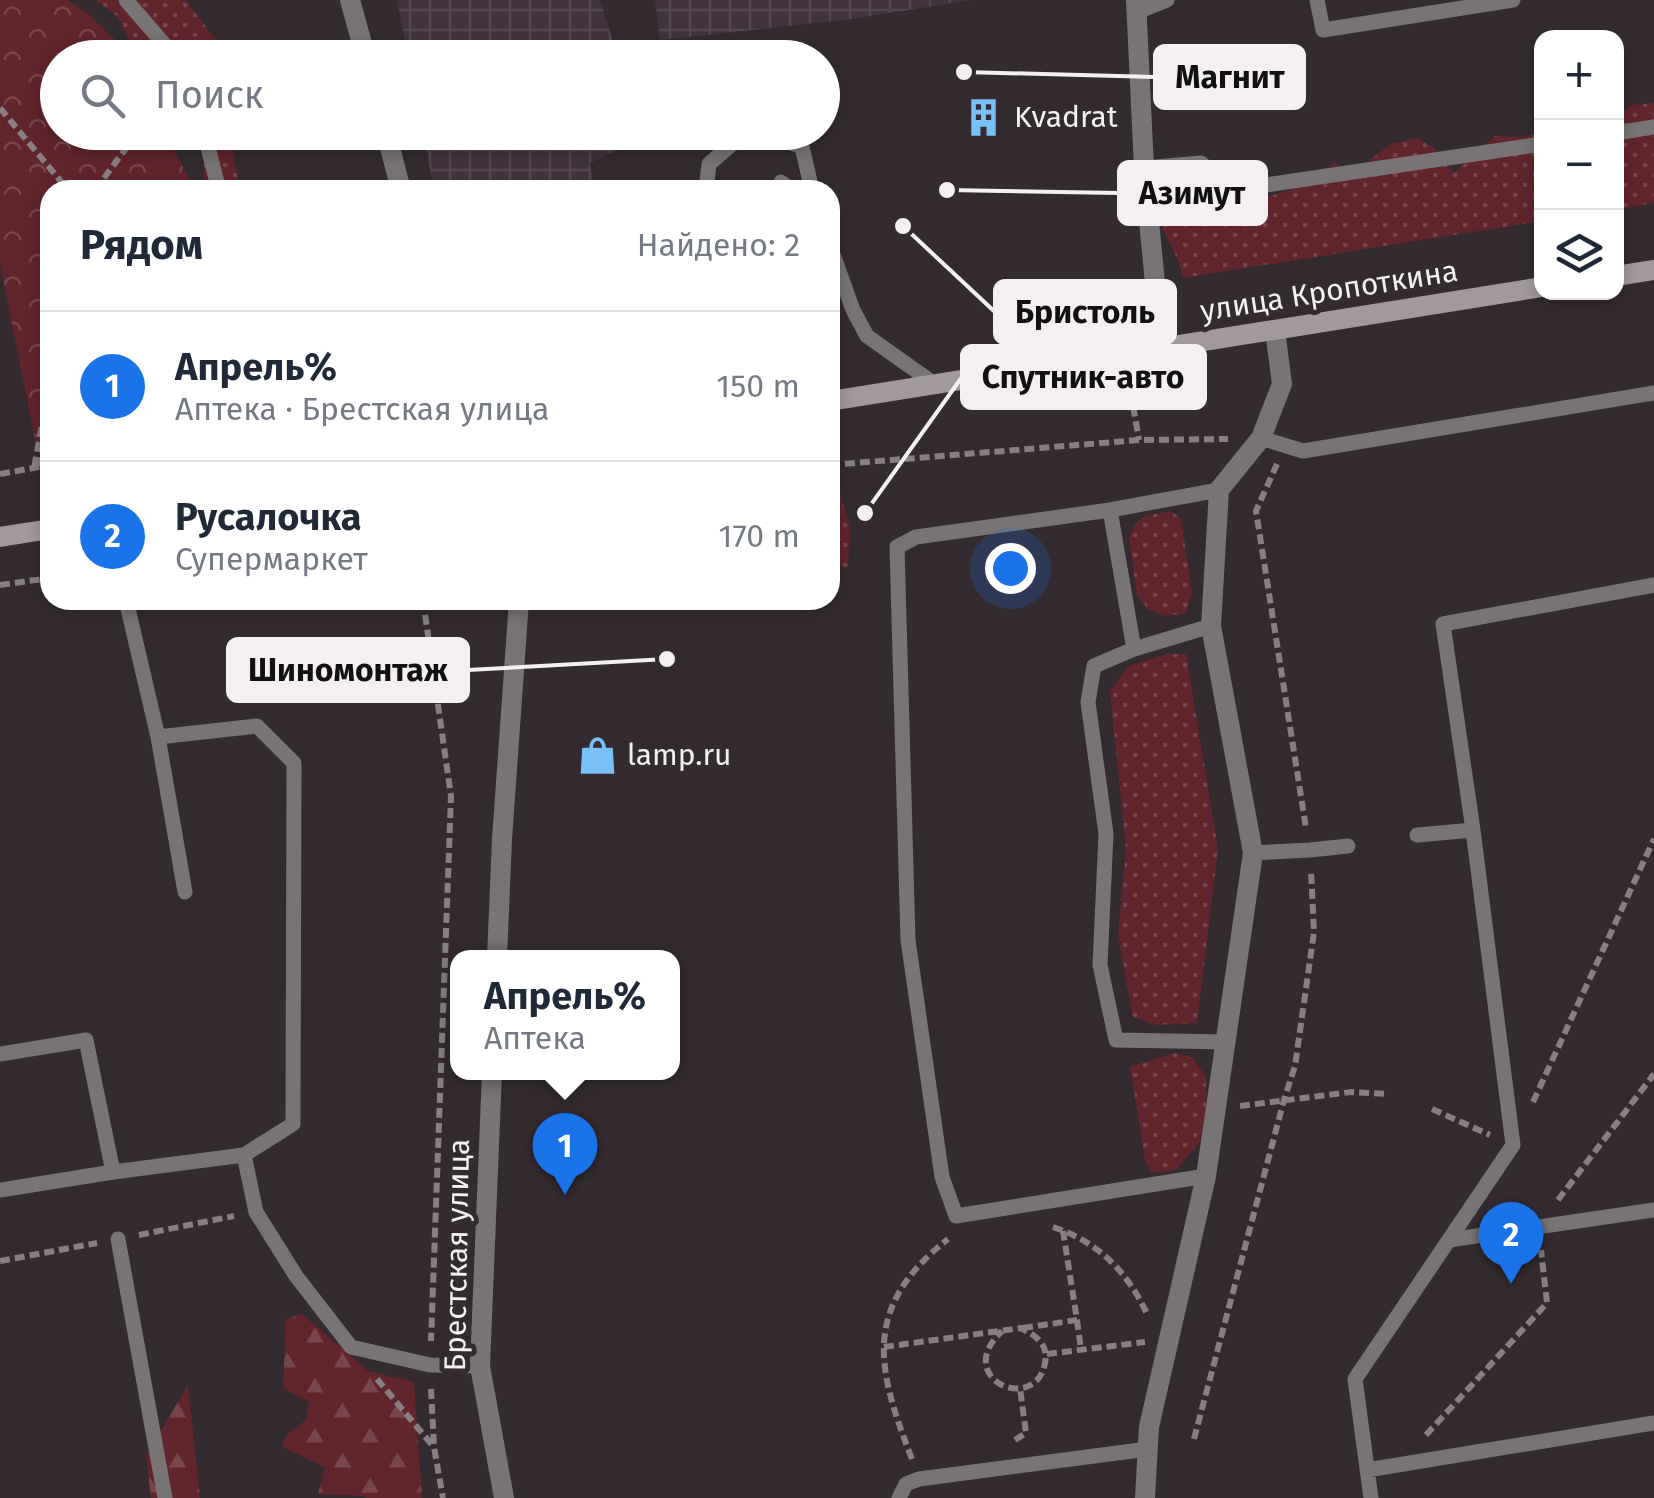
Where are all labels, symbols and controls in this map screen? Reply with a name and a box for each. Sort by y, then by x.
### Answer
map controls [1534,30,1624,300]
button: + [1534,30,1624,120]
search box [40,40,840,150]
callout: Магнит [1155,46,1304,108]
text: Магнит [1175,58,1286,96]
icon: search [75,68,130,123]
text: Поиск [155,72,264,118]
building icon: Kvadrat [963,96,1005,138]
place label: Kvadrat [1014,99,1118,135]
button: − [1534,120,1624,210]
callout: Азимут [1119,162,1266,224]
text: Азимут [1138,174,1246,212]
button: layers [1534,210,1624,300]
text: Рядом [80,220,203,270]
text: Найдено: 2 [637,226,800,264]
street label: улица Кропоткина [1198,253,1460,329]
callout: Бристоль [995,281,1175,343]
text: Бристоль [1015,293,1155,331]
text: Апрель% [175,344,337,390]
callout: Спутник-авто [962,346,1205,408]
text: Спутник-авто [982,358,1184,396]
text: 1 [105,367,120,405]
text: 150 m [716,367,800,405]
text: Аптека · Брестская улица [175,390,549,428]
text: Русалочка [175,494,362,540]
text: 2 [104,517,121,555]
text: 170 m [719,517,800,555]
text: Супермаркет [175,540,368,578]
your location [985,543,1036,594]
callout: Шиномонтаж [228,639,468,701]
text: Шиномонтаж [248,651,449,689]
shop icon: lamp.ru [576,734,618,776]
place label: lamp.ru [627,737,731,773]
popup [450,950,680,1080]
text: Апрель% [484,973,646,1019]
text: Аптека [484,1019,586,1057]
pin: 1 [532,1112,598,1195]
street label: Брестская улица [437,1138,477,1372]
pin: 2 [1478,1202,1544,1284]

